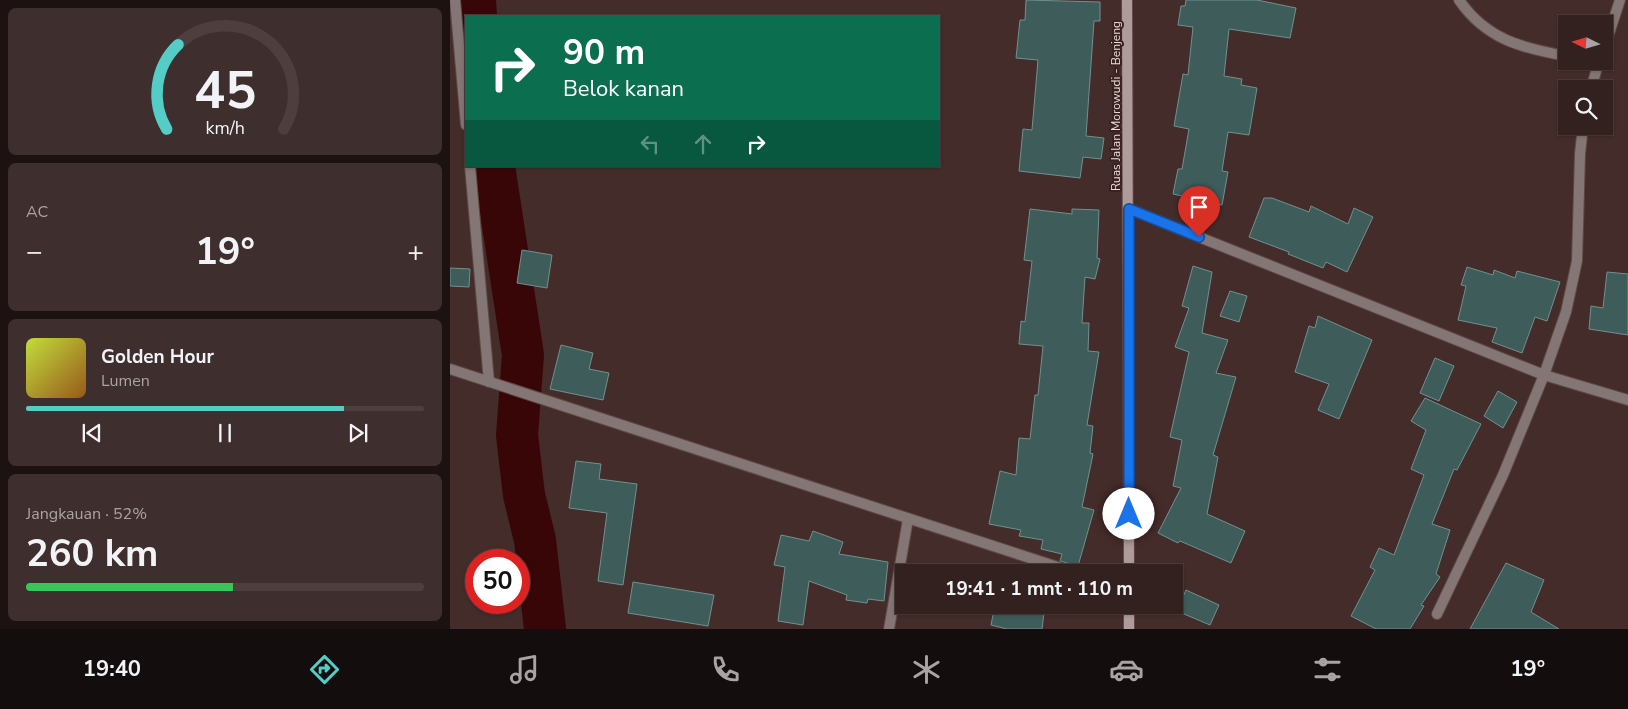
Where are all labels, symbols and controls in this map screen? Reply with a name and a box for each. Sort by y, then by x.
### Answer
north arrow [1558,15,1612,70]
map controls [1558,15,1613,135]
street label: Ruas Jalan Morowudi - Benjeng [1108,21,1124,191]
text: 90 m [563,29,645,76]
icon: right [480,35,545,100]
text: 45 [194,55,256,126]
text: Belok kanan [563,74,684,104]
button: search [1558,80,1613,135]
text: km/h [205,116,245,140]
icon: left [636,130,664,158]
icon: ahead [689,130,717,158]
icon: right [742,130,770,158]
pin [1178,186,1220,237]
icon: arrive [1185,193,1213,221]
text: AC [26,201,48,223]
text: 19° [195,226,255,277]
text: − [26,233,43,271]
text: + [407,233,424,271]
text: Golden Hour [101,344,214,370]
text: Lumen [101,370,150,392]
icon: previous [78,419,106,447]
icon: pause [211,419,239,447]
icon: next [344,419,372,447]
position arrow [1102,487,1154,539]
text: Jangkauan · 52% [26,503,147,525]
text: 260 km [26,528,158,579]
speed limit sign: 50 [465,549,530,614]
text: 19:41 · 1 mnt · 110 m [945,576,1133,602]
icon: directions [307,652,342,687]
icon: music [507,652,542,687]
icon: phone [708,652,743,687]
icon: climate [909,652,944,687]
icon: car [1109,652,1144,687]
icon: filters [1310,652,1345,687]
text: 19:40 [83,654,141,684]
text: 19° [1510,654,1545,684]

